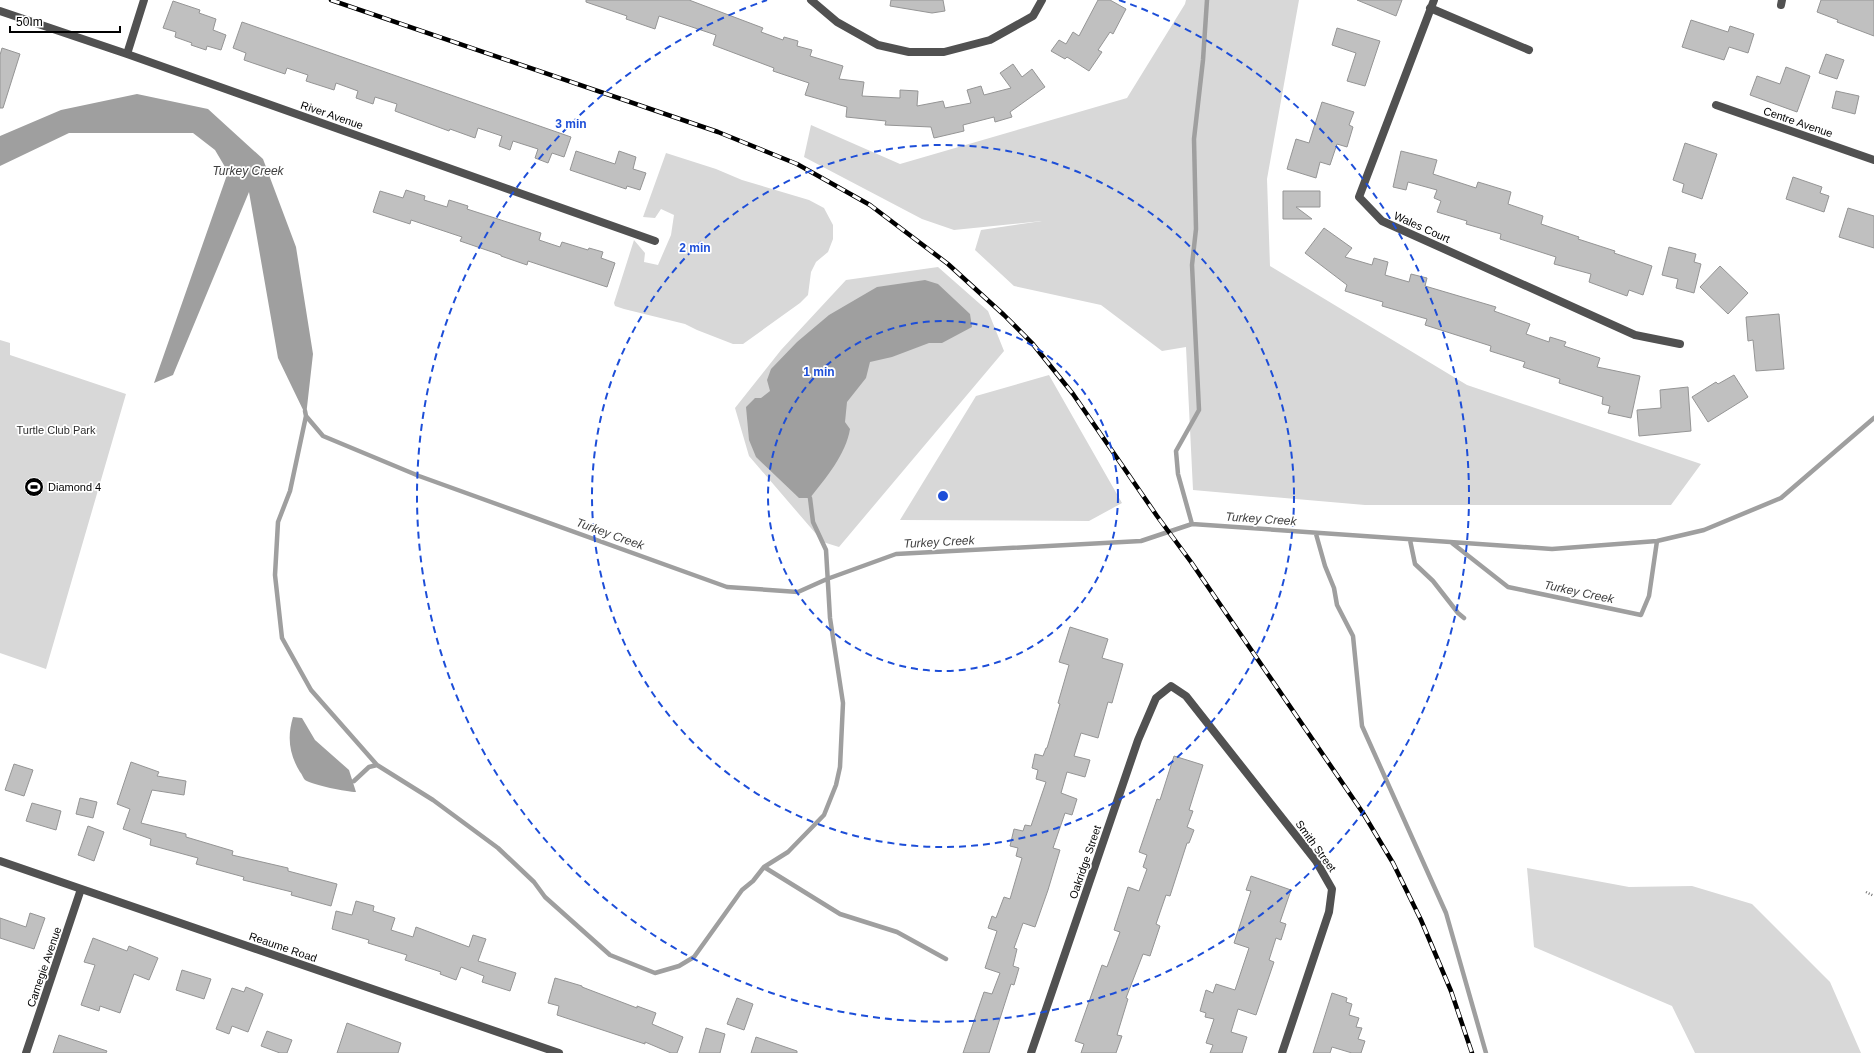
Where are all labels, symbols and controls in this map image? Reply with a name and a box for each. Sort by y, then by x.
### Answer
scale bar [10,8,120,34]
text: 50 m [16,15,43,29]
street label: River Avenue [299,99,365,131]
street label: Centre Avenue [1762,105,1834,139]
text: 3 min [555,117,587,131]
water label: Turkey Creek [212,164,285,178]
street label: Wales Court [1392,209,1452,245]
text: 2 min [679,241,711,255]
text: 1 min [803,365,835,379]
park label: Turtle Club Park [16,424,96,436]
sports icon: Diamond 4 [23,476,45,498]
place label: Diamond 4 [48,481,101,493]
centre of rings [936,489,950,503]
water label: Turkey Creek [1225,510,1298,529]
water label: Turkey Creek [574,515,647,553]
water label: Turkey Creek [903,533,976,551]
water label: Turkey Creek [1543,578,1616,606]
street label: Smith Street [1293,818,1339,874]
street label: Oakridge Street [1067,824,1103,900]
street label: Carnegie Avenue [25,925,63,1009]
street label: Reaume Road [248,930,318,964]

